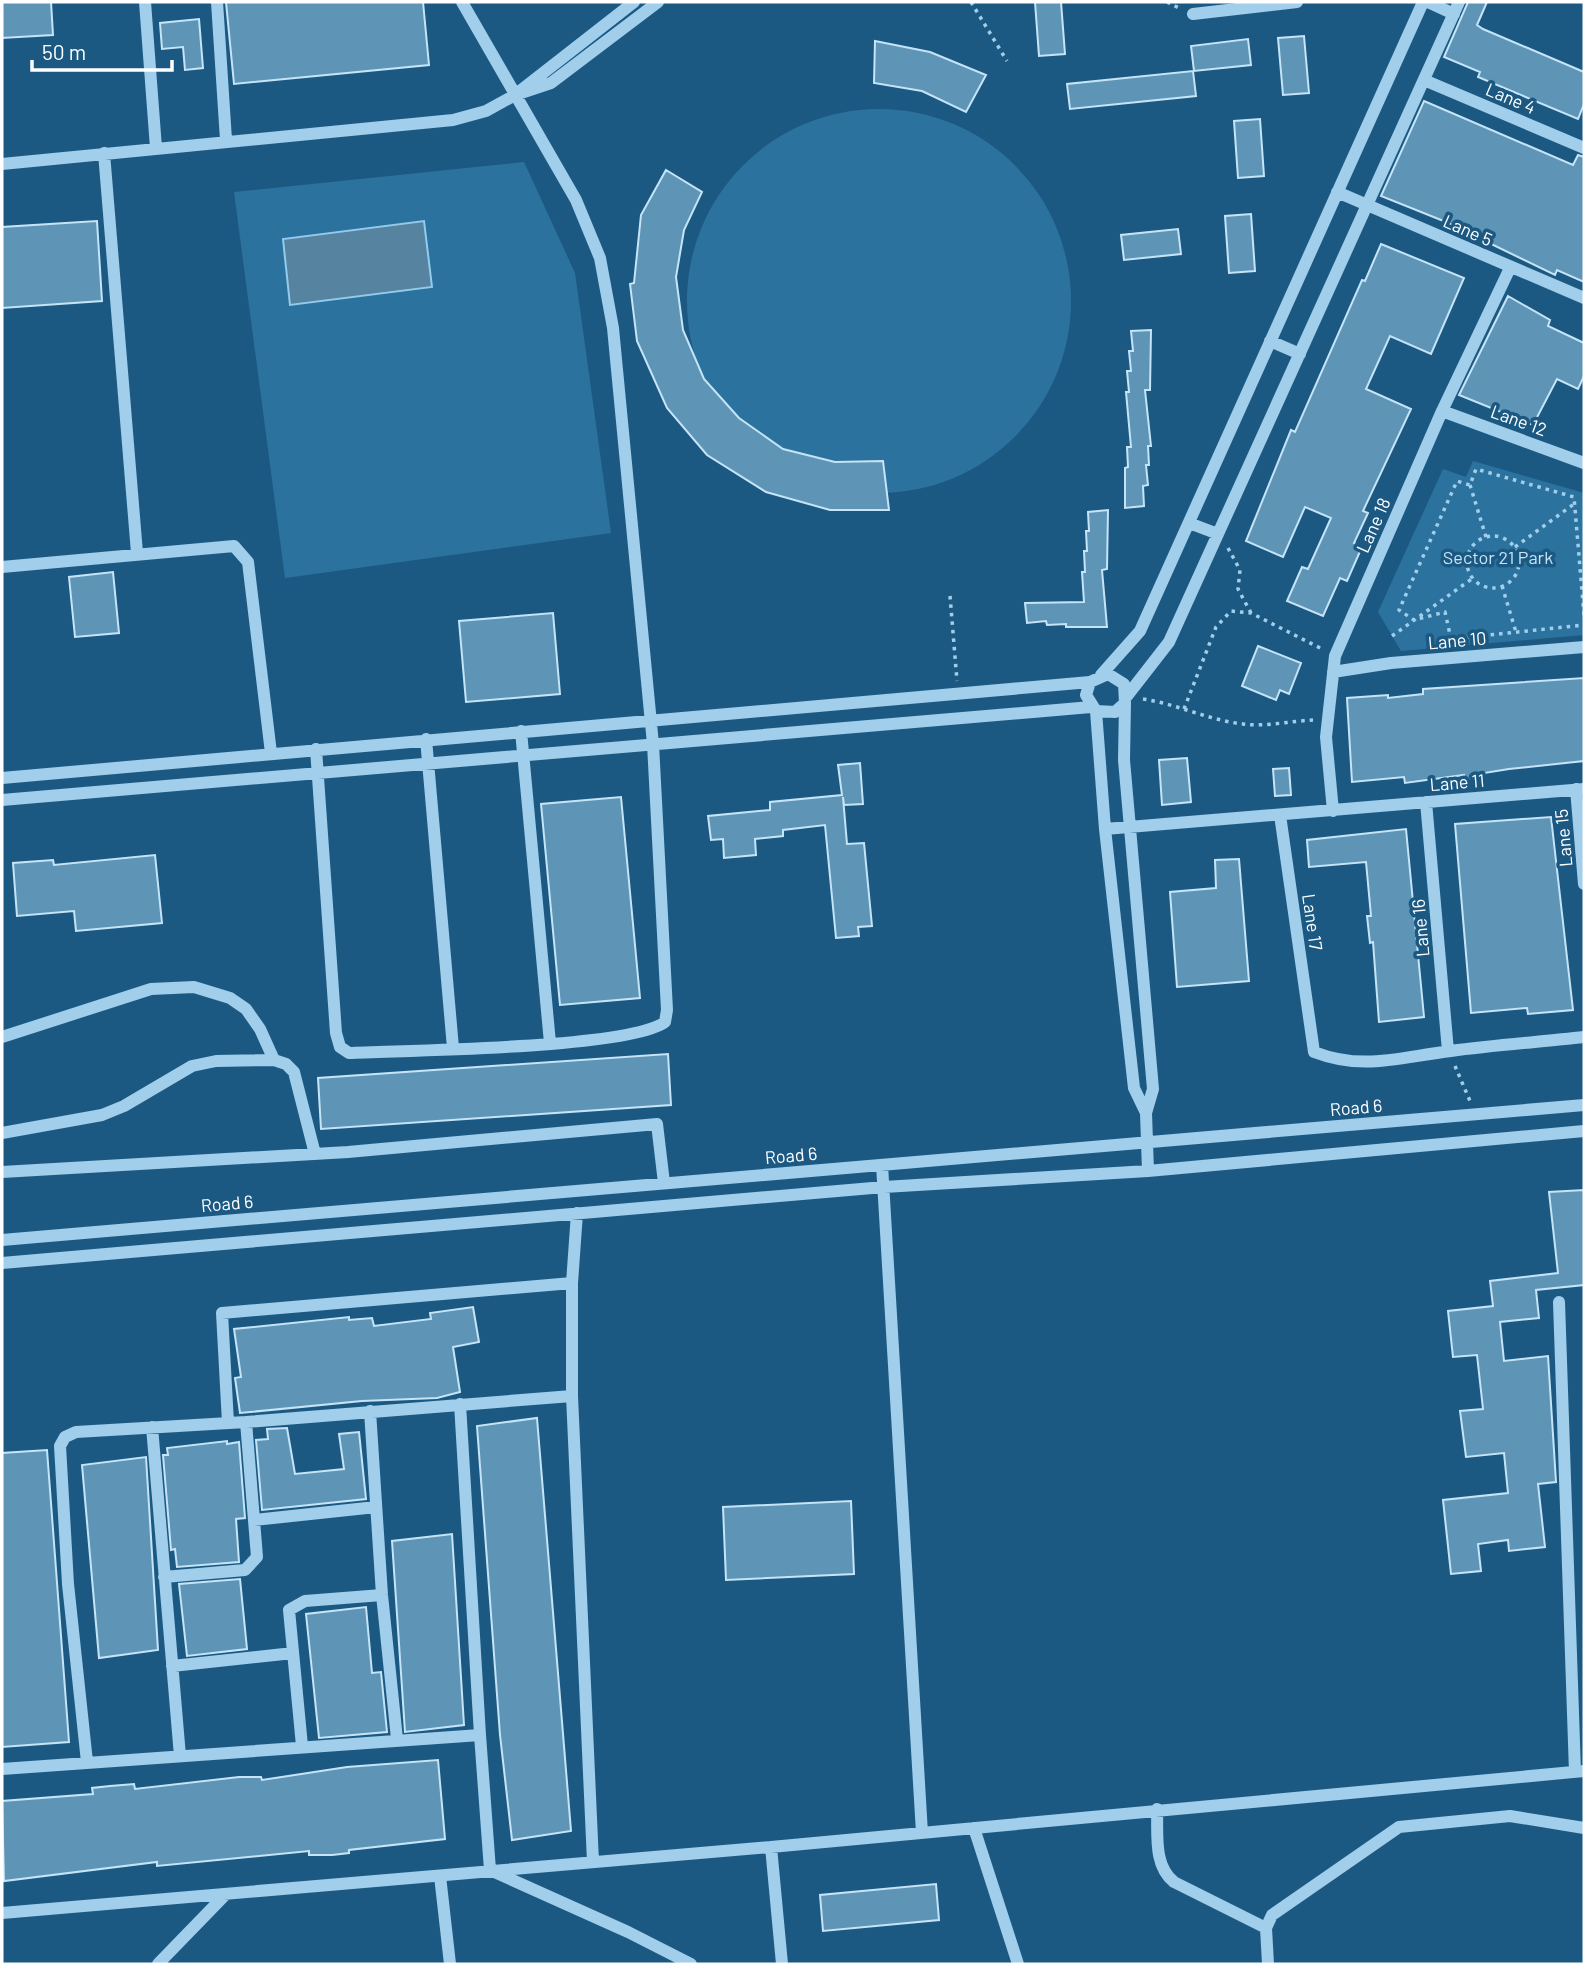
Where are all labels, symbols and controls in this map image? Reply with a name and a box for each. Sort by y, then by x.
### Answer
scale bar [32,28,172,72]
text: 50 m [42,39,86,64]
street label: Lane 4 [1483,78,1539,118]
street label: Lane 5 [1440,209,1496,251]
street label: Lane 12 [1488,400,1550,440]
street label: Lane 18 [1351,494,1395,556]
park label: Sector 21 Park [1443,546,1553,568]
street label: Lane 10 [1427,626,1487,654]
street label: Lane 11 [1429,769,1485,795]
street label: Lane 15 [1550,808,1576,868]
street label: Lane 17 [1298,892,1328,952]
street label: Lane 16 [1407,898,1433,958]
street label: Road 6 [1329,1094,1383,1120]
street label: Road 6 [764,1142,818,1168]
street label: Road 6 [200,1190,254,1216]

